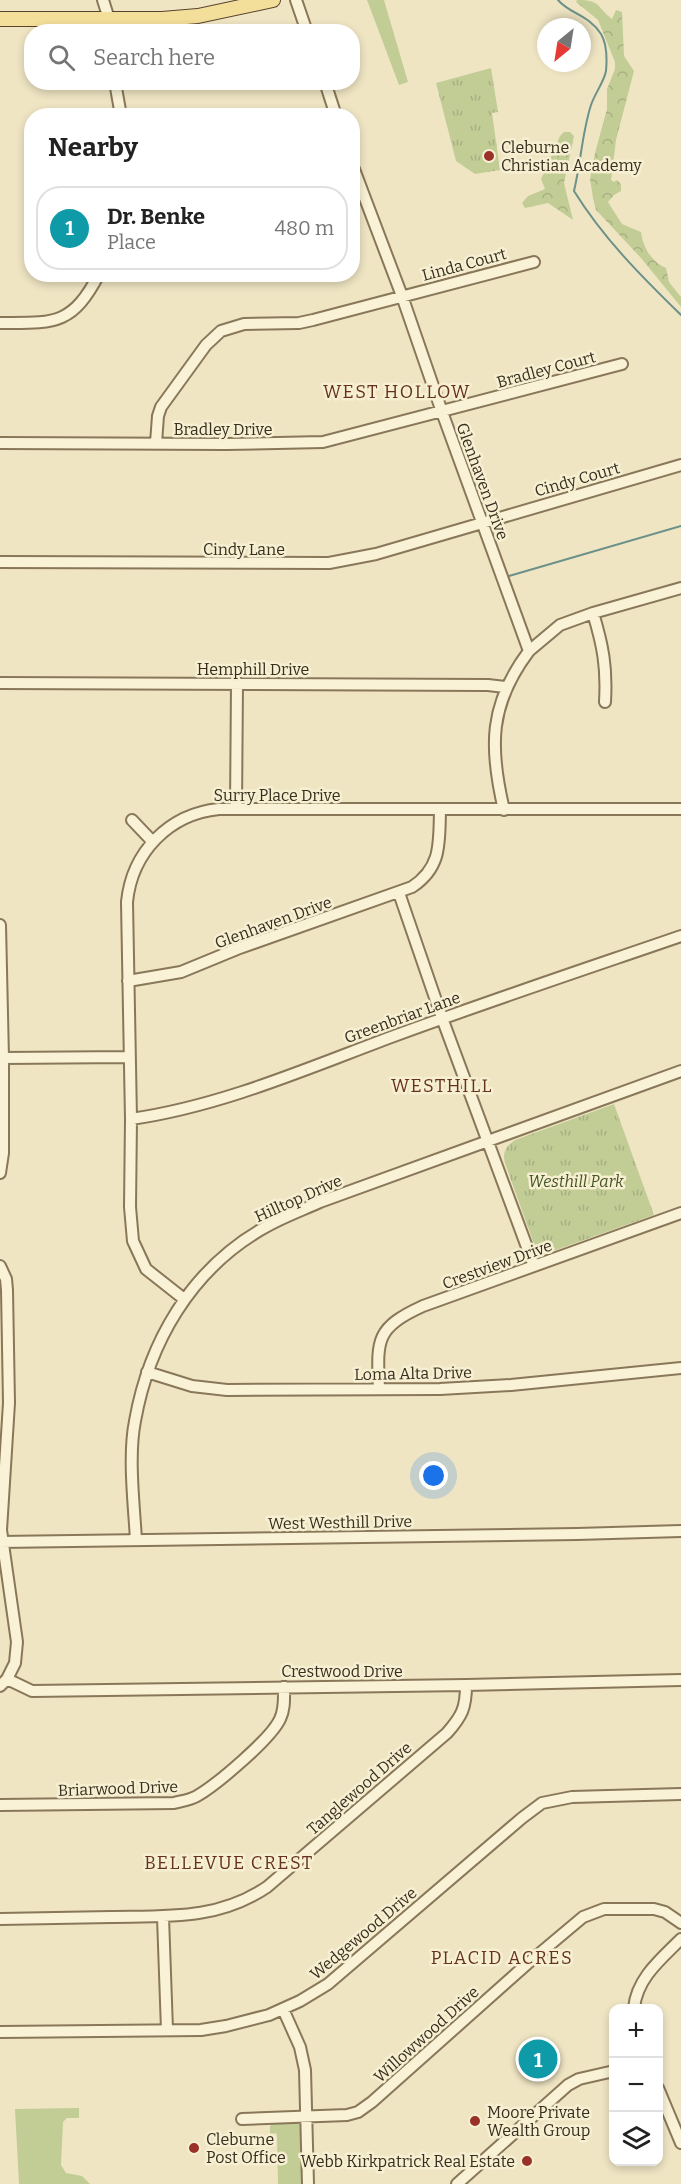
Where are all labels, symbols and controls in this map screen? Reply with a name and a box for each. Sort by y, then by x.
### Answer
north arrow [537,18,591,72]
search box [24,24,360,90]
icon: search [45,41,78,74]
text: Search here [93,44,215,71]
text: Nearby [48,132,138,163]
place label: Cleburne Christian Academy [501,138,642,175]
marker: Cleburne Christian Academy [482,149,496,163]
text: Dr. Benke [107,203,205,230]
text: 1 [65,216,74,240]
text: 480 m [274,216,334,240]
text: Place [107,230,156,254]
street label: Linda Court [420,244,509,285]
street label: Bradley Court [495,347,598,392]
district label: WEST HOLLOW [323,381,471,403]
street label: Bradley Drive [174,420,272,439]
street label: Glenhaven Drive [453,420,512,542]
street label: Cindy Court [532,458,622,501]
street label: Cindy Lane [203,540,285,559]
street label: Hemphill Drive [197,660,309,679]
street label: Surry Place Drive [214,786,340,805]
street label: Glenhaven Drive [212,893,334,952]
street label: Greenbriar Lane [342,988,463,1047]
district label: WESTHILL [391,1075,493,1097]
street label: Hilltop Drive [252,1171,345,1226]
park label: Westhill Park [528,1172,624,1191]
street label: Crestview Drive [440,1236,555,1293]
street label: Loma Alta Drive [354,1363,472,1384]
your location [419,1461,448,1490]
street label: West Westhill Drive [268,1512,412,1533]
street label: Crestwood Drive [281,1662,403,1681]
street label: Tanglewood Drive [303,1738,415,1839]
street label: Briarwood Drive [58,1777,178,1800]
district label: BELLEVUE CREST [144,1852,314,1874]
street label: Wedgewood Drive [306,1883,421,1984]
district label: PLACID ACRES [431,1947,573,1969]
street label: Willowwood Drive [370,1982,483,2086]
map controls [609,2004,663,2166]
button: + [609,2004,663,2058]
pin: 1 [518,2036,558,2082]
button: − [609,2058,663,2112]
place label: Moore Private Wealth Group [487,2103,590,2140]
button: layers [609,2112,663,2166]
marker: Moore Private Wealth Group [468,2114,482,2128]
place label: Cleburne Post Office [206,2130,286,2167]
marker: Cleburne Post Office [187,2141,201,2155]
place label: Webb Kirkpatrick Real Estate [300,2152,515,2171]
marker: Webb Kirkpatrick Real Estate [520,2154,534,2168]

